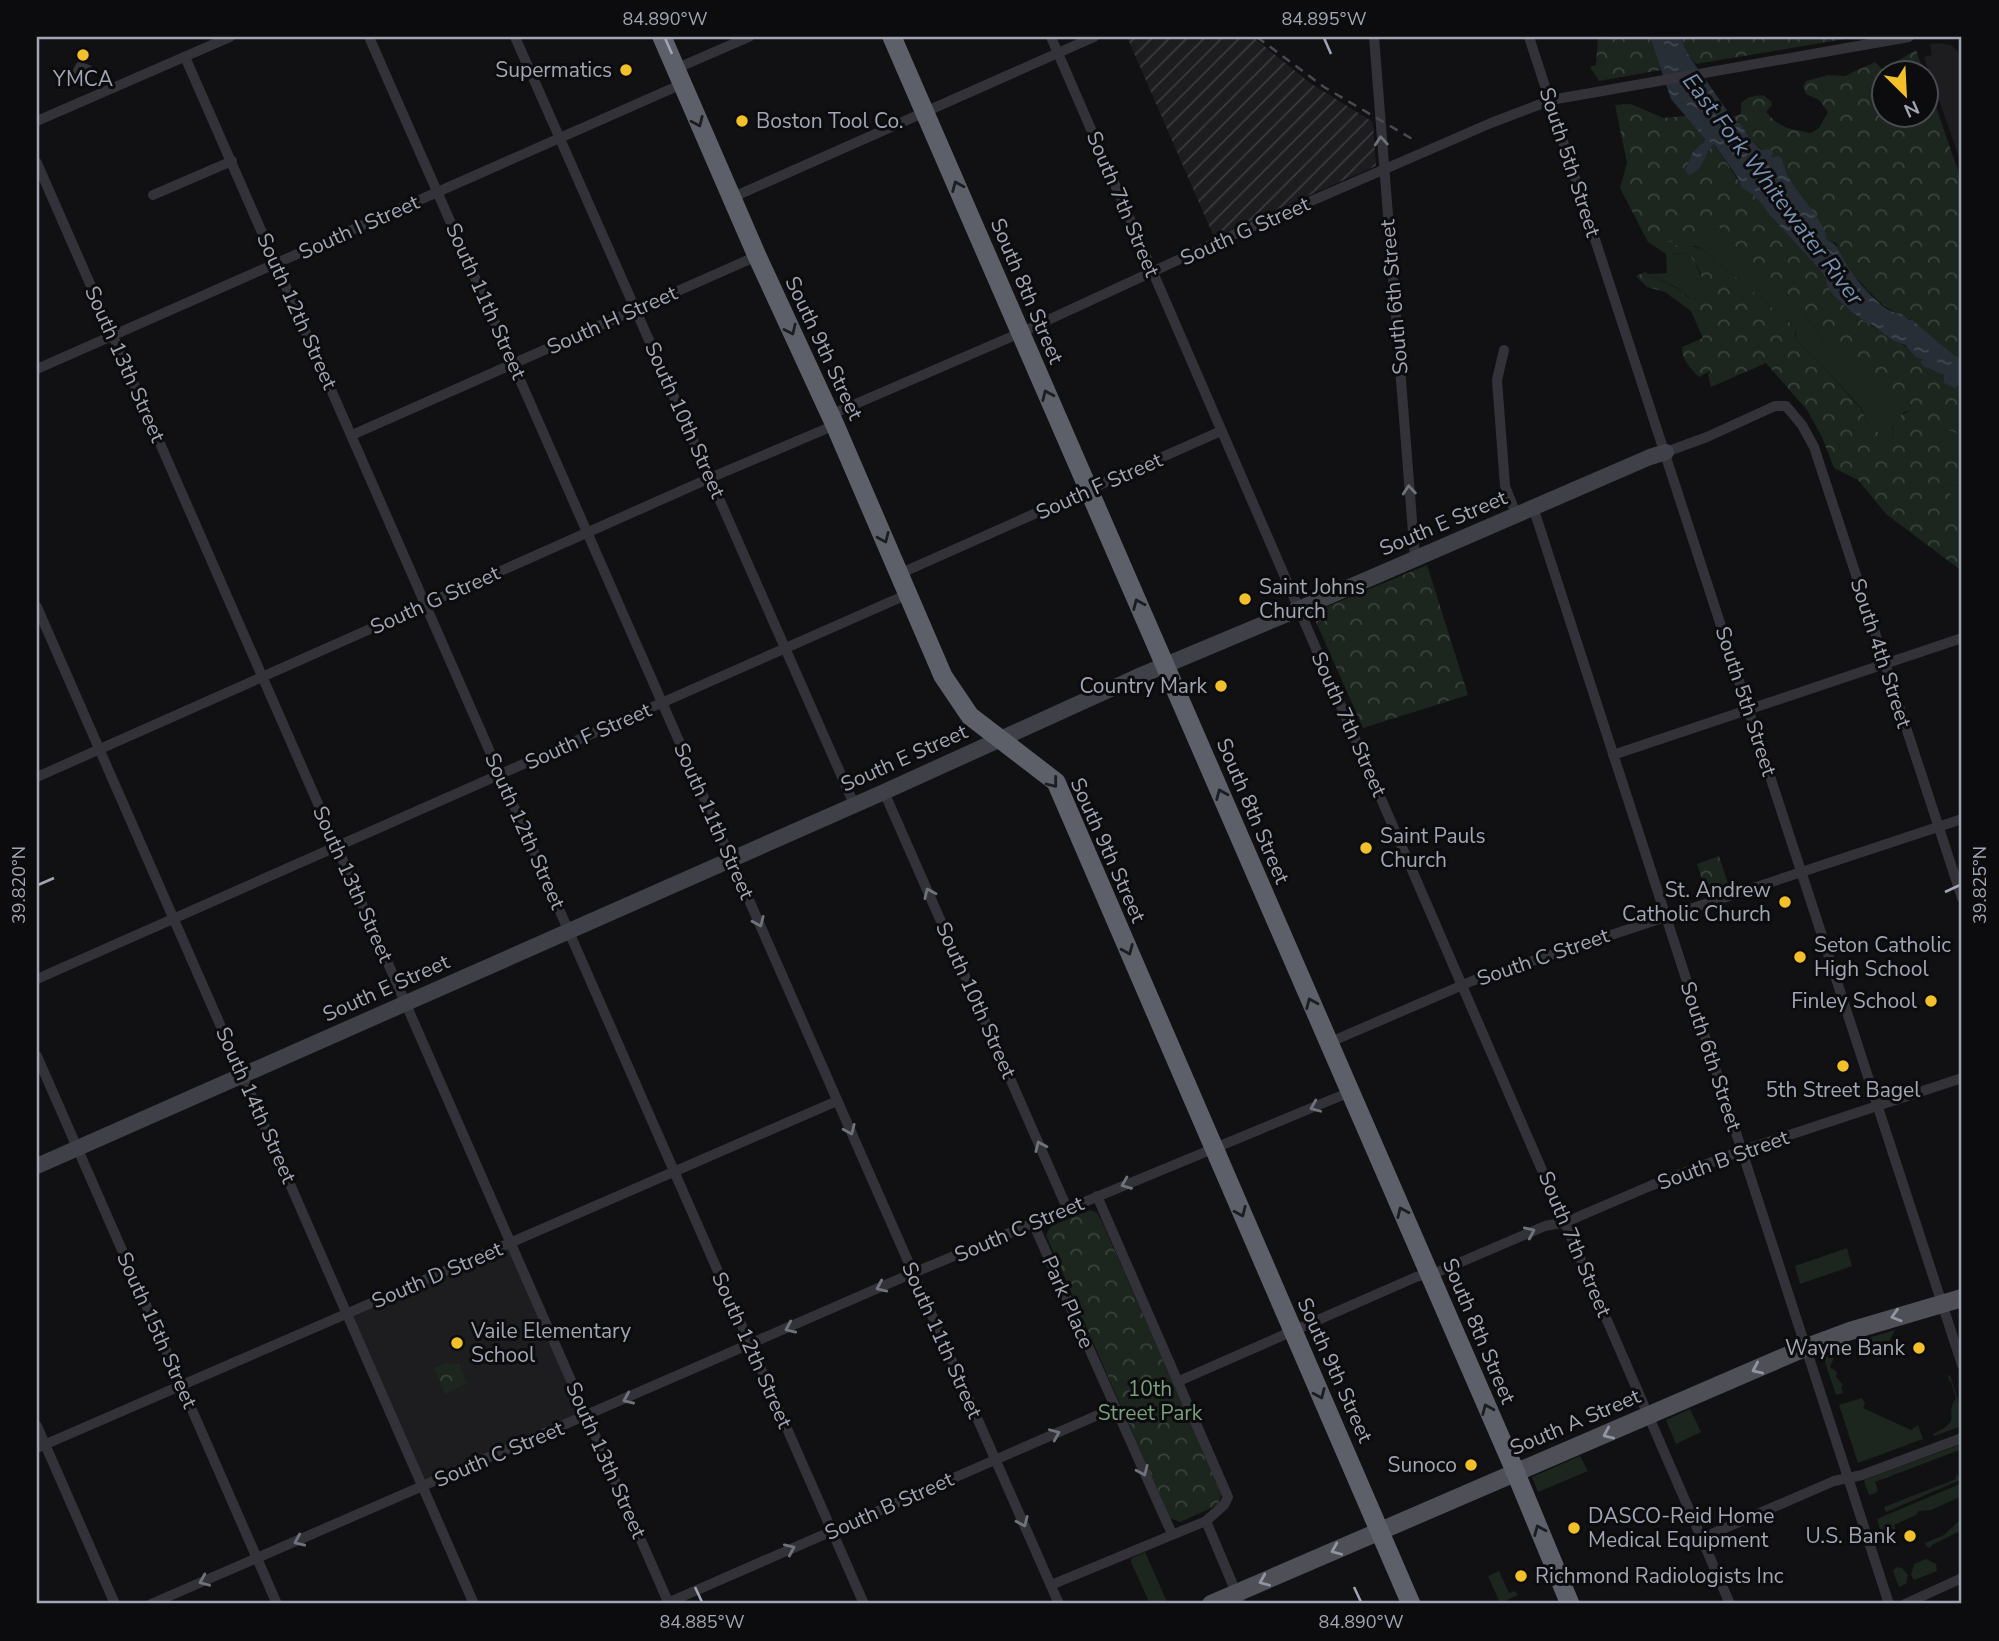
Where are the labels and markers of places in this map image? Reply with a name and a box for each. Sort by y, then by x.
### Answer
marker: YMCA [75,47,91,63]
place label: Supermatics [495,56,612,84]
marker: Supermatics [618,62,634,78]
place label: YMCA [52,65,113,93]
place label: Boston Tool Co. [756,107,904,135]
marker: Boston Tool Co. [734,113,750,129]
place label: Saint Johns Church [1259,573,1365,625]
marker: Saint Johns Church [1237,591,1253,607]
place label: Country Mark [1079,672,1207,700]
marker: Country Mark [1213,678,1229,694]
place label: Saint Pauls Church [1380,822,1486,874]
marker: Saint Pauls Church [1358,840,1374,856]
place label: St. Andrew Catholic Church [1622,876,1771,928]
marker: St. Andrew Catholic Church [1777,894,1793,910]
place label: Seton Catholic High School [1814,931,1951,983]
marker: Seton Catholic High School [1792,949,1808,965]
place label: Finley School [1791,987,1918,1015]
marker: Finley School [1923,993,1939,1009]
marker: 5th Street Bagel [1835,1058,1851,1074]
place label: 5th Street Bagel [1766,1076,1921,1104]
place label: Vaile Elementary School [470,1317,631,1369]
place label: Wayne Bank [1785,1334,1905,1362]
marker: Vaile Elementary School [449,1335,465,1351]
marker: Wayne Bank [1911,1340,1927,1356]
place label: Sunoco [1388,1451,1457,1479]
marker: Sunoco [1463,1457,1479,1473]
place label: DASCO-Reid Home Medical Equipment [1588,1502,1774,1554]
marker: DASCO-Reid Home Medical Equipment [1566,1520,1582,1536]
place label: U.S. Bank [1805,1522,1896,1550]
marker: U.S. Bank [1902,1528,1918,1544]
place label: Richmond Radiologists Inc [1535,1562,1784,1590]
marker: Richmond Radiologists Inc [1513,1568,1529,1584]

